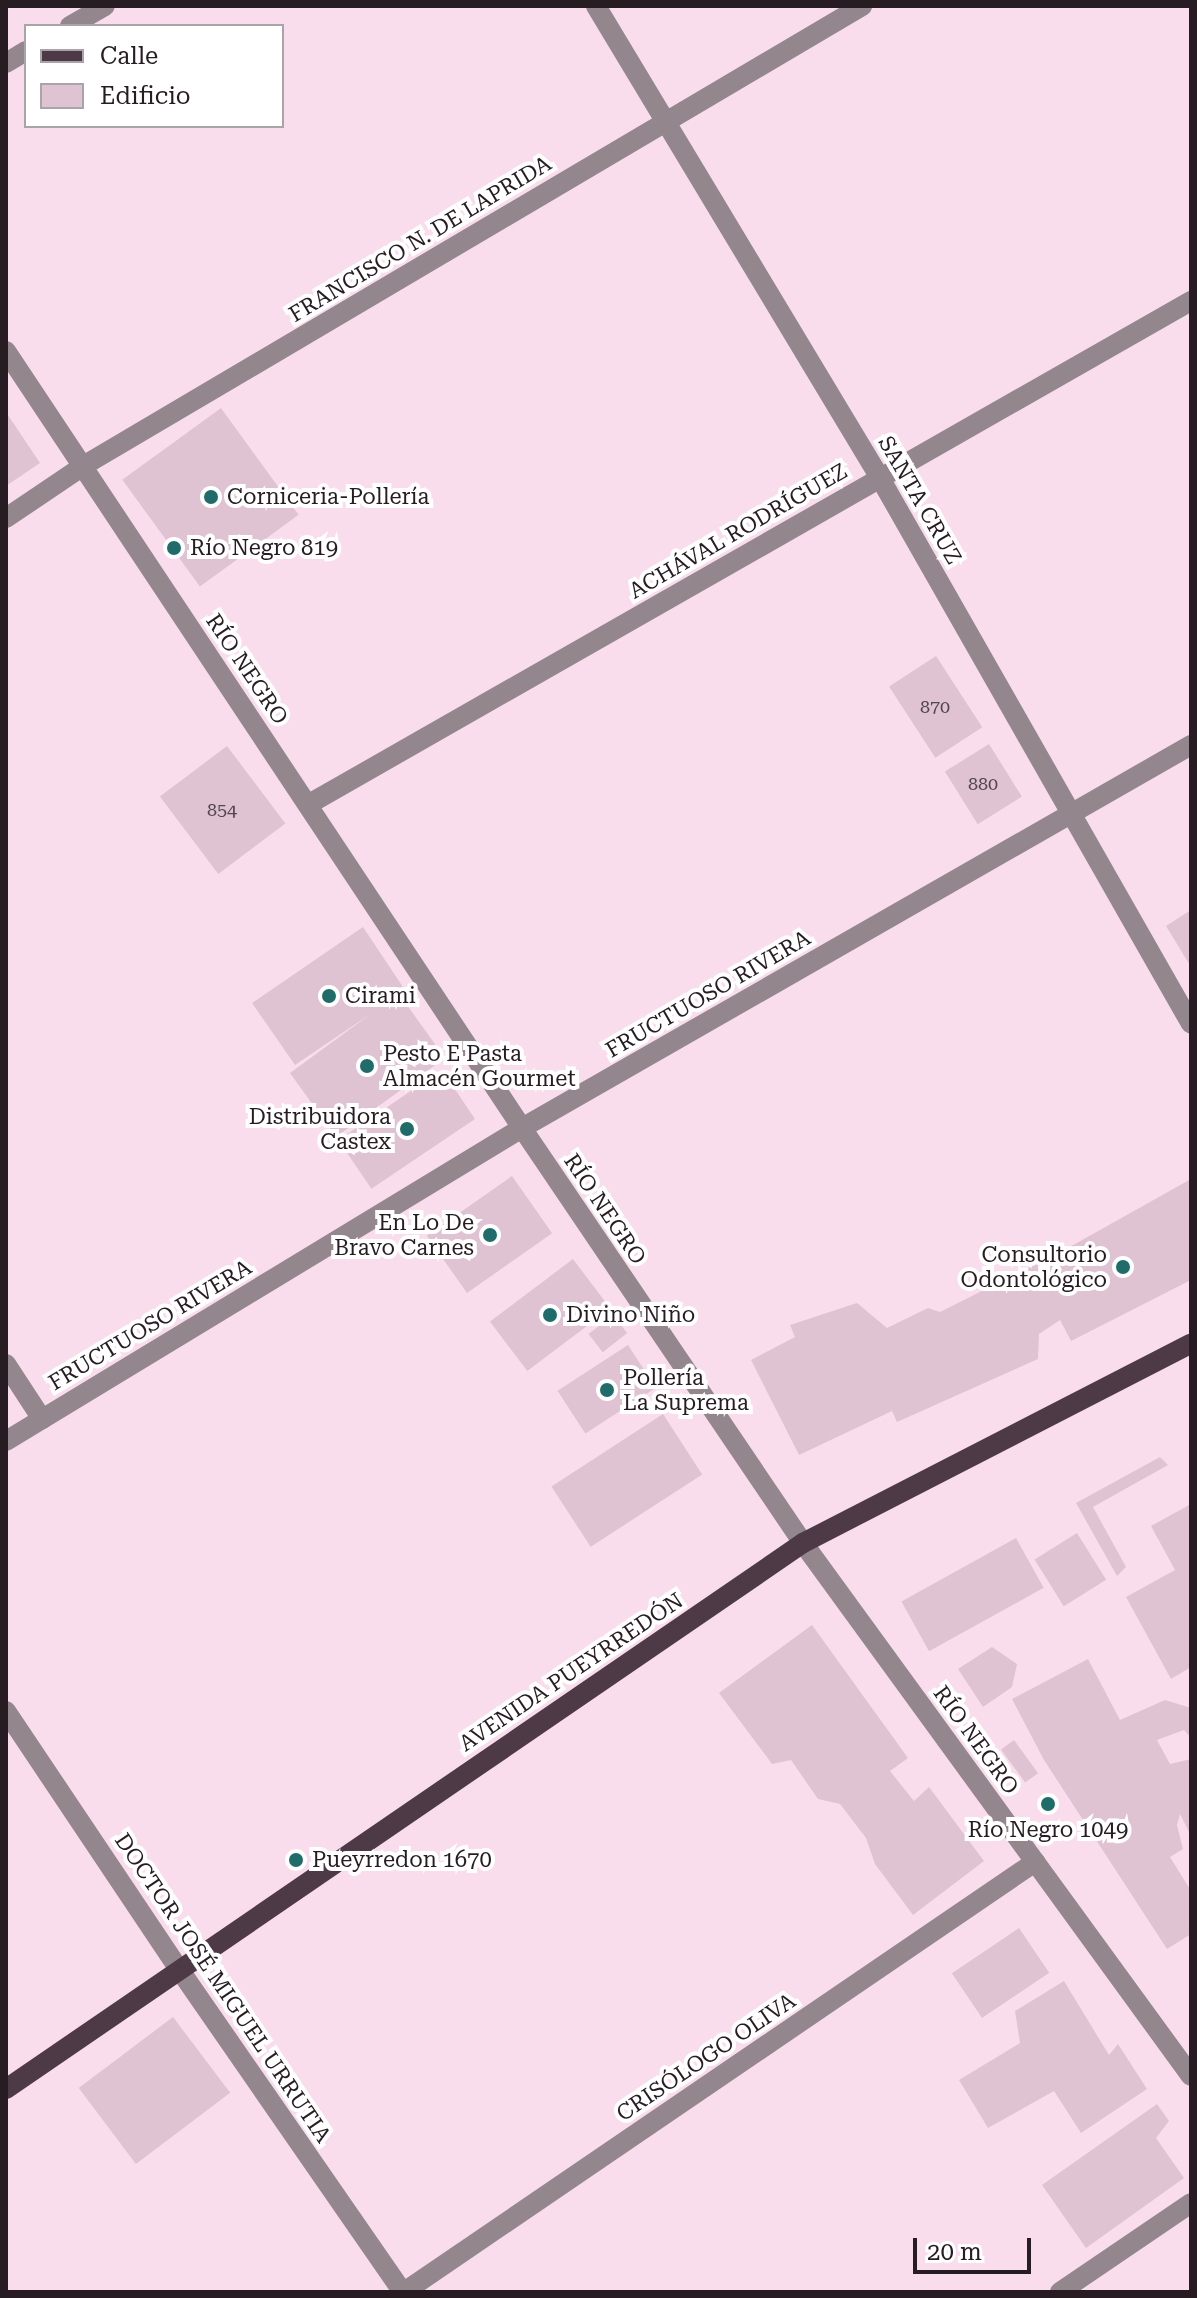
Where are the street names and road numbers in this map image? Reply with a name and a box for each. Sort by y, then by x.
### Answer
street label: FRANCISCO N. DE LAPRIDA [284,150,556,328]
street label: SANTA CRUZ [873,431,967,569]
street label: ACHÁVAL RODRÍGUEZ [624,458,852,604]
street label: RÍO NEGRO [200,609,294,729]
street label: FRUCTUOSO RIVERA [601,925,815,1063]
street label: RÍO NEGRO [558,1149,652,1269]
street label: FRUCTUOSO RIVERA [44,1254,256,1396]
street label: AVENIDA PUEYRREDÓN [454,1587,688,1757]
street label: RÍO NEGRO [928,1681,1024,1799]
street label: DOCTOR JOSÉ MIGUEL URRUTIA [109,1828,337,2148]
street label: CRISÓLOGO OLIVA [611,1987,801,2127]

